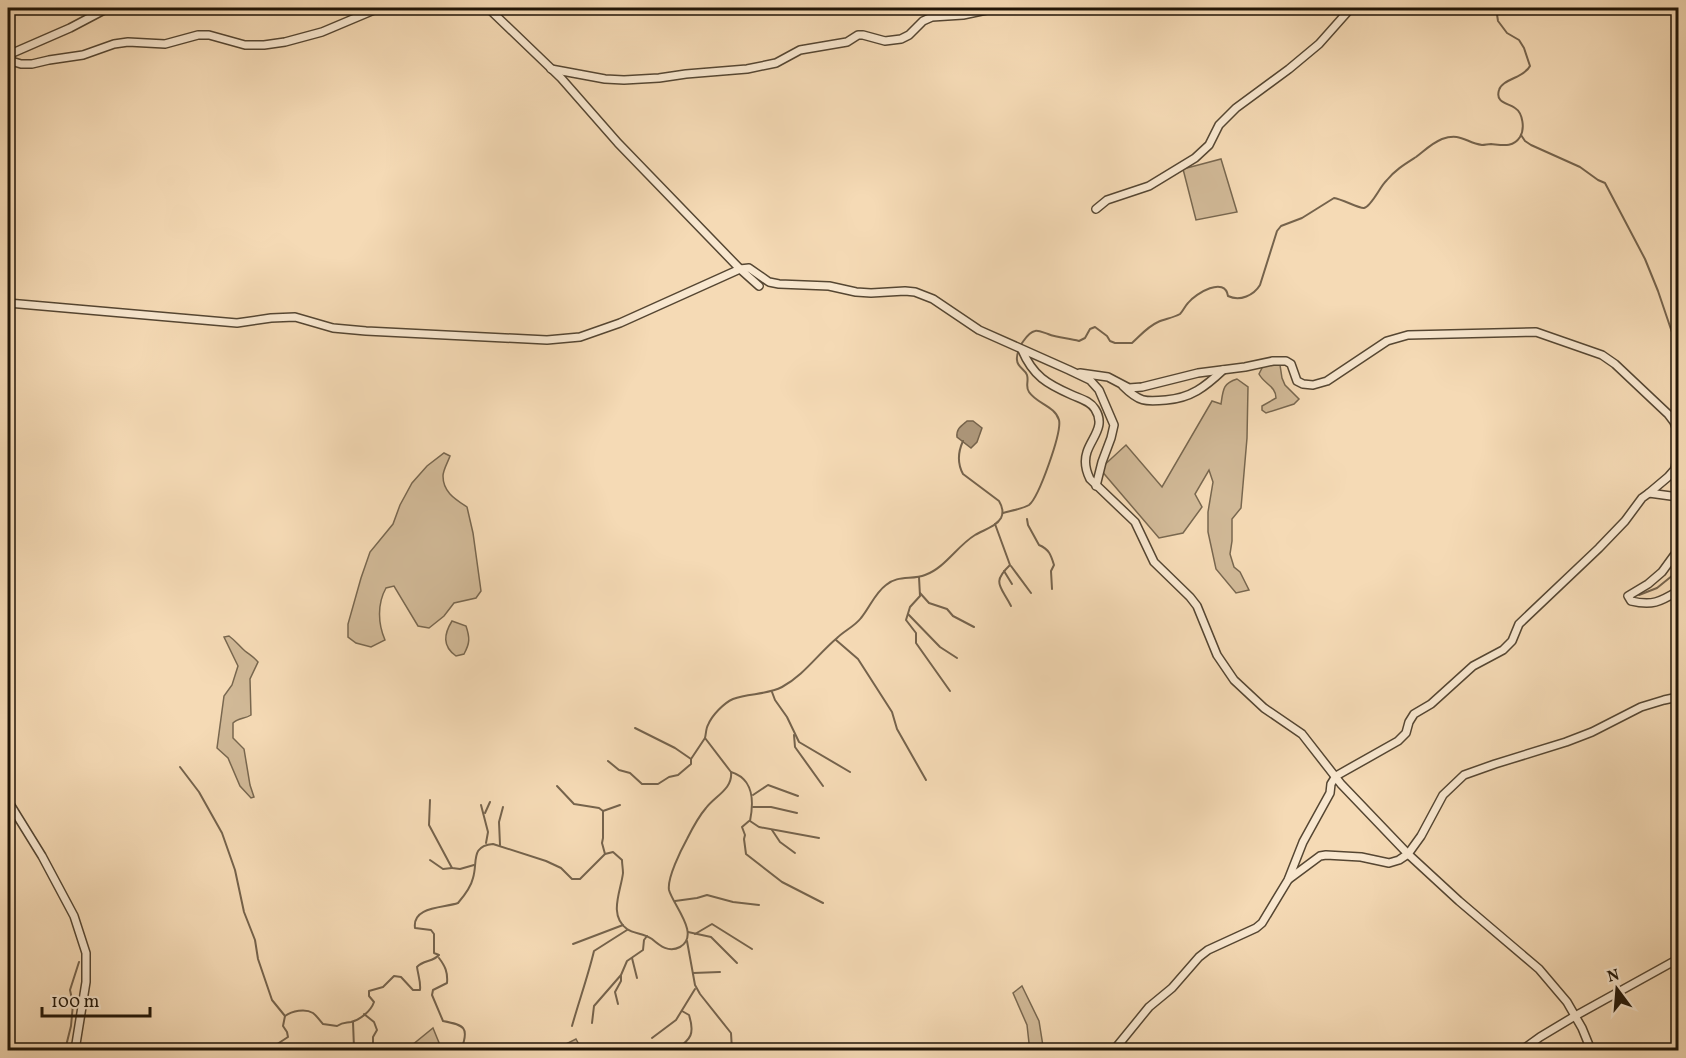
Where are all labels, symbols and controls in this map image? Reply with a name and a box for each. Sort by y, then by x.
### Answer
north arrow [1587,959,1647,1019]
text: N [1605,964,1622,989]
scale bar [42,980,150,1018]
text: 100 m [51,990,100,1015]

